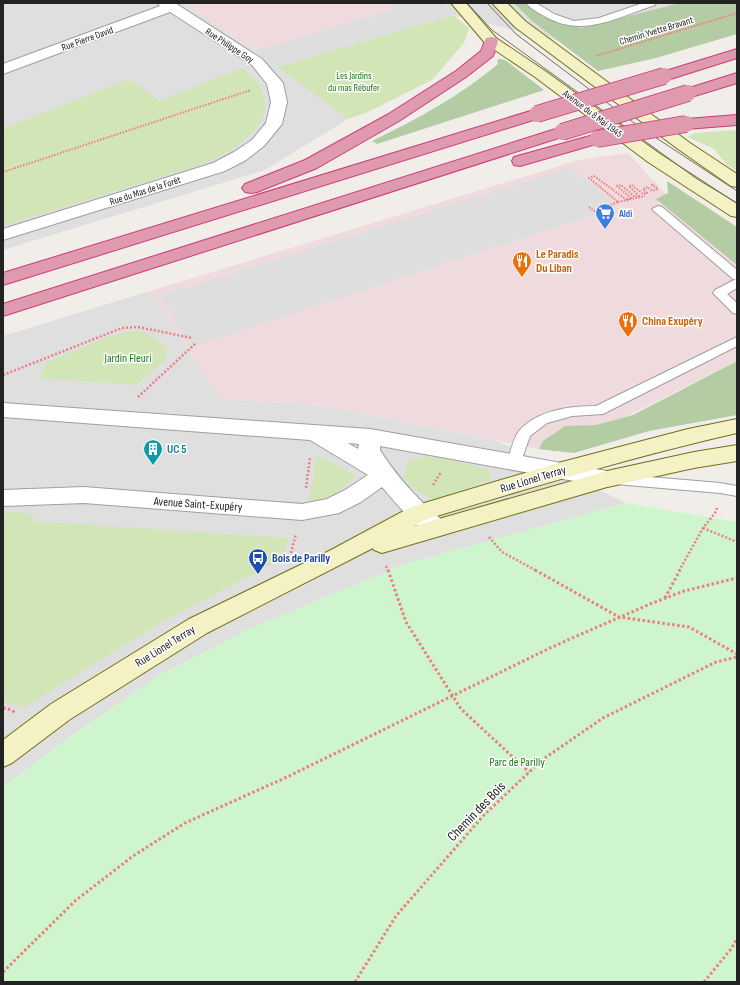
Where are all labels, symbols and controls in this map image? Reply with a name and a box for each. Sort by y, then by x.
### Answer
street label: Chemin Yvette Bravant [618,14,695,48]
street label: Rue Pierre David [60,24,115,54]
street label: Rue Philippe Goy [203,26,256,66]
park label: Les Jardins du mas Rébufer [328,70,380,94]
street label: Avenue du 8 Mai 1945 [559,87,624,140]
street label: Rue du Mas de la Forêt [108,174,182,208]
supermarket icon: Aldi [594,202,616,230]
place label: Aldi [618,208,632,220]
place label: Le Paradis Du Liban [536,247,579,276]
restaurant icon: Le Paradis Du Liban [511,250,533,278]
restaurant icon: China Exupéry [617,310,639,338]
place label: China Exupéry [642,314,703,329]
park label: Jardin Fleuri [104,351,151,366]
building icon: UC 5 [142,438,164,466]
place label: UC 5 [167,442,187,457]
street label: Rue Lionel Terray [499,462,568,497]
street label: Avenue Saint-Exupéry [152,494,243,515]
bus stop icon: Bois de Parilly [247,547,269,575]
place label: Bois de Parilly [272,551,330,566]
street label: Rue Lionel Terray [133,622,198,671]
park label: Parc de Parilly [489,755,545,770]
street label: Chemin des Bois [444,778,509,845]

